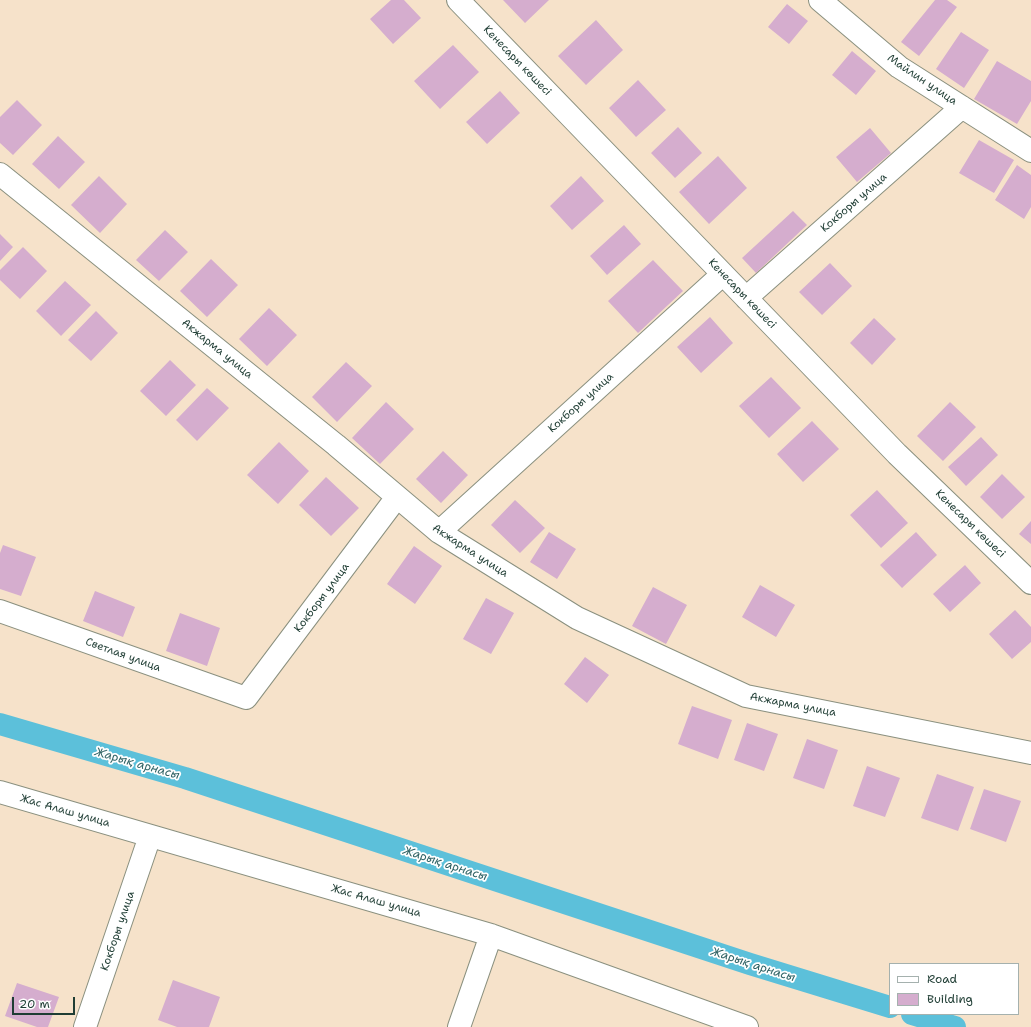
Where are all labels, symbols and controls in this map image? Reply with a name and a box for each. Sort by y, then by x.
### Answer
street label: Кенесары көшесі [480,23,554,99]
street label: Майлин улица [885,52,959,108]
street label: Кокборы улица [818,171,890,235]
street label: Кенесары көшесі [705,256,779,332]
street label: Акжарма улица [179,316,255,382]
street label: Кокборы улица [546,370,616,436]
street label: Кенесары көшесі [932,487,1008,561]
street label: Акжарма улица [430,522,510,580]
street label: Кокборы улица [292,561,352,635]
street label: Светлая улица [83,635,163,675]
street label: Акжарма улица [749,690,837,720]
water label: Жарық арнасы [93,745,181,783]
street label: Жас Алаш улица [18,792,112,830]
water label: Жарық арнасы [401,844,489,884]
street label: Жас Алаш улица [329,882,423,920]
street label: Кокборы улица [98,889,138,973]
water label: Жарық арнасы [709,945,797,985]
legend [889,963,1019,1015]
text: Road [927,971,957,987]
scale bar [14,989,77,1015]
text: Building [927,991,973,1007]
text: 20 m [19,996,50,1012]

